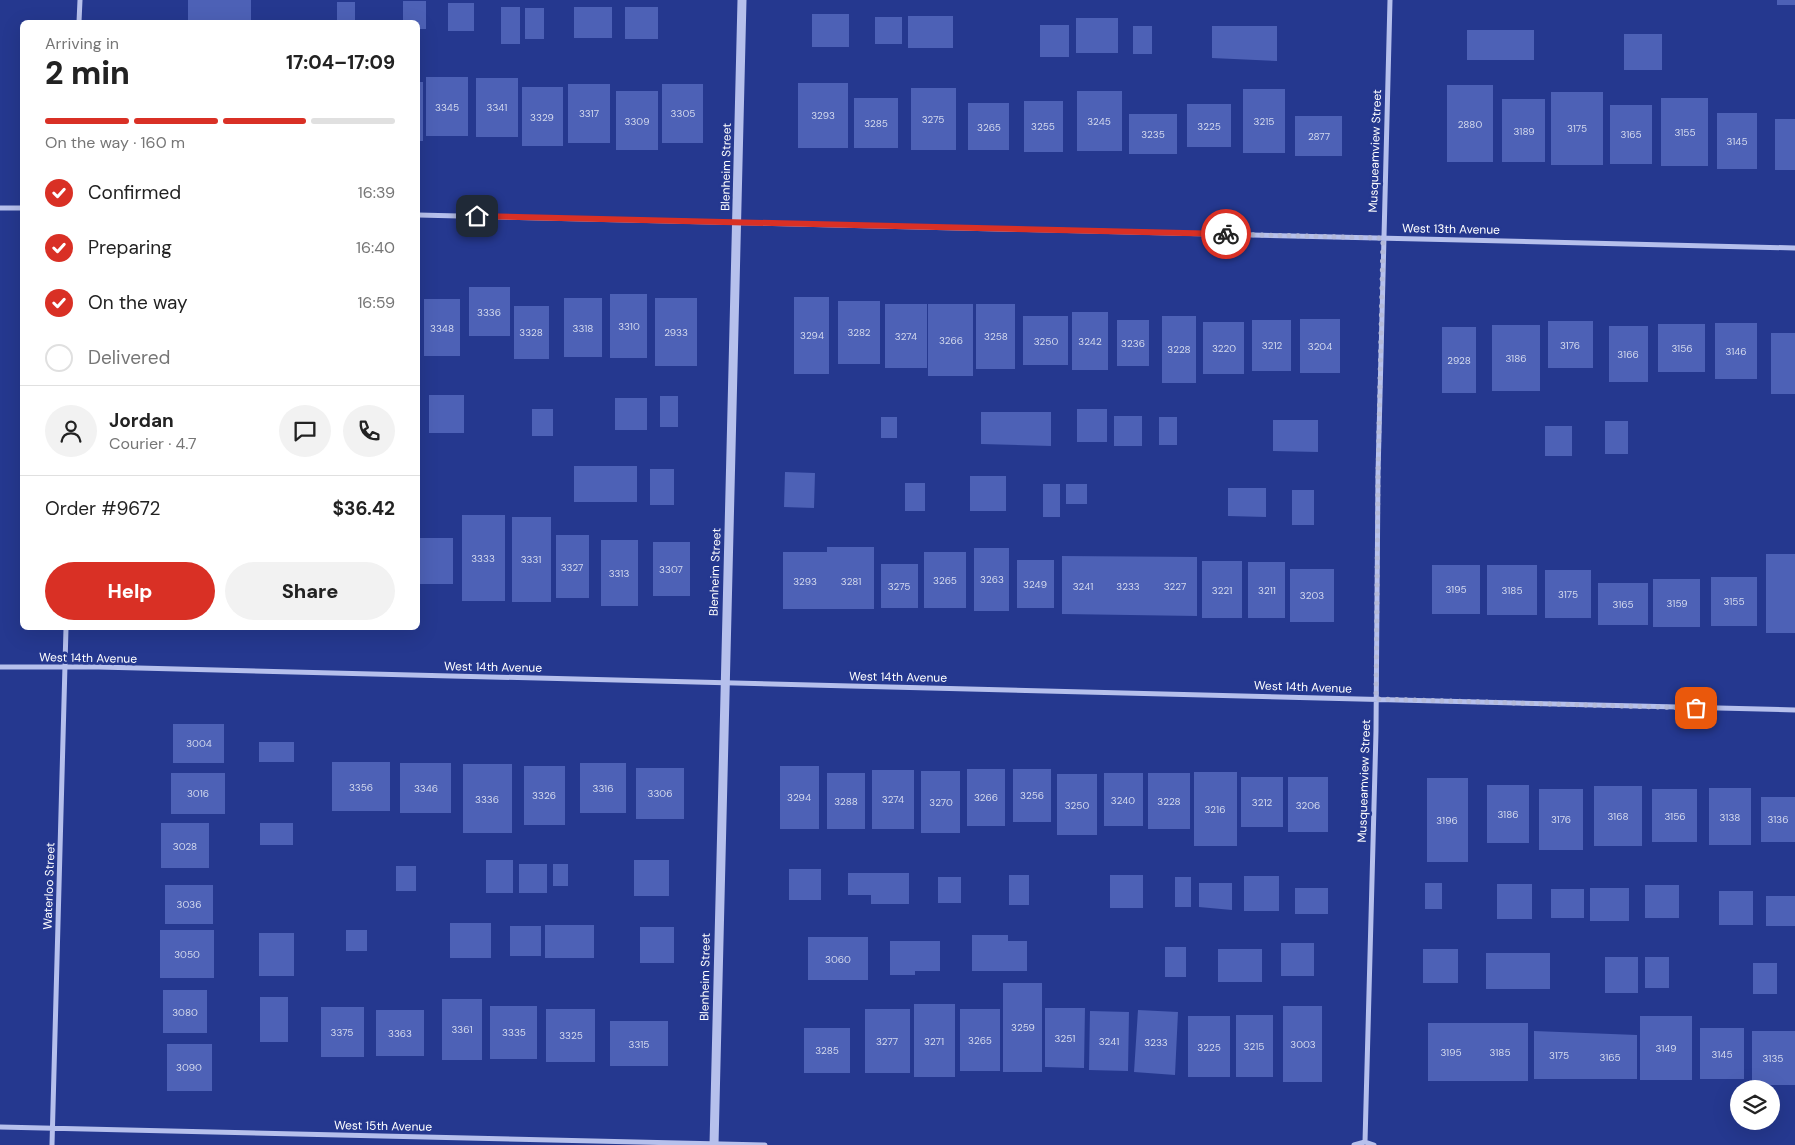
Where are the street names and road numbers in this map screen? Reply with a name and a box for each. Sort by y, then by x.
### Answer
street label: Musqueamview Street [1365,89,1385,213]
street label: Blenheim Street [717,123,735,211]
street label: West 13th Avenue [1402,220,1500,238]
street label: Blenheim Street [705,527,725,616]
street label: West 14th Avenue [39,649,137,667]
street label: West 14th Avenue [444,658,542,676]
street label: West 14th Avenue [849,668,947,686]
street label: West 14th Avenue [1254,677,1352,697]
street label: Musqueamview Street [1354,719,1374,843]
street label: Waterloo Street [39,842,59,930]
street label: Blenheim Street [696,933,714,1021]
street label: West 15th Avenue [334,1117,432,1135]

